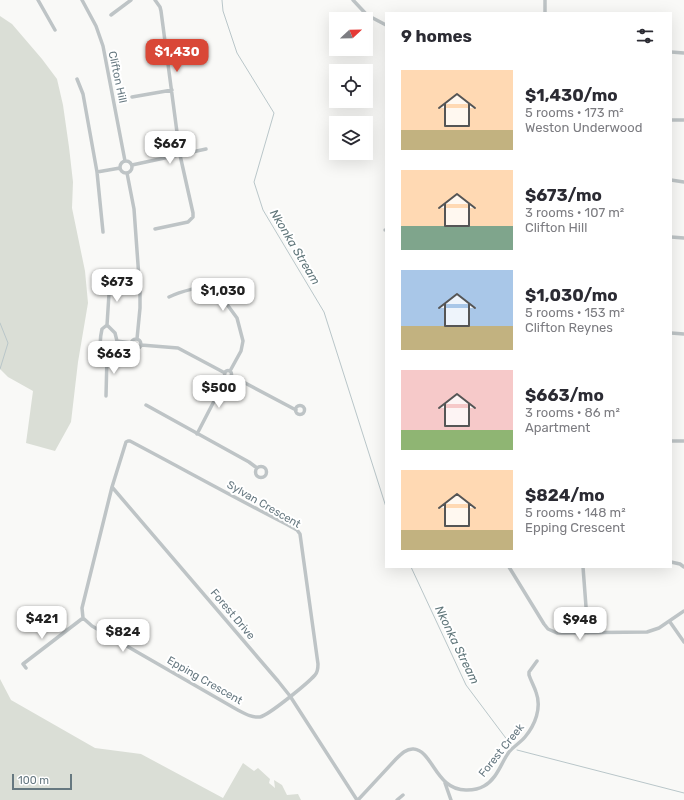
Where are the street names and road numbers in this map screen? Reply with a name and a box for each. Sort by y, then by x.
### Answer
street label: Clifton Hill [106,50,129,104]
street label: Sylvan Crescent [224,478,304,531]
street label: Forest Drive [208,586,257,642]
street label: Epping Crescent [165,654,245,708]
street label: Forest Creek [476,721,527,780]

